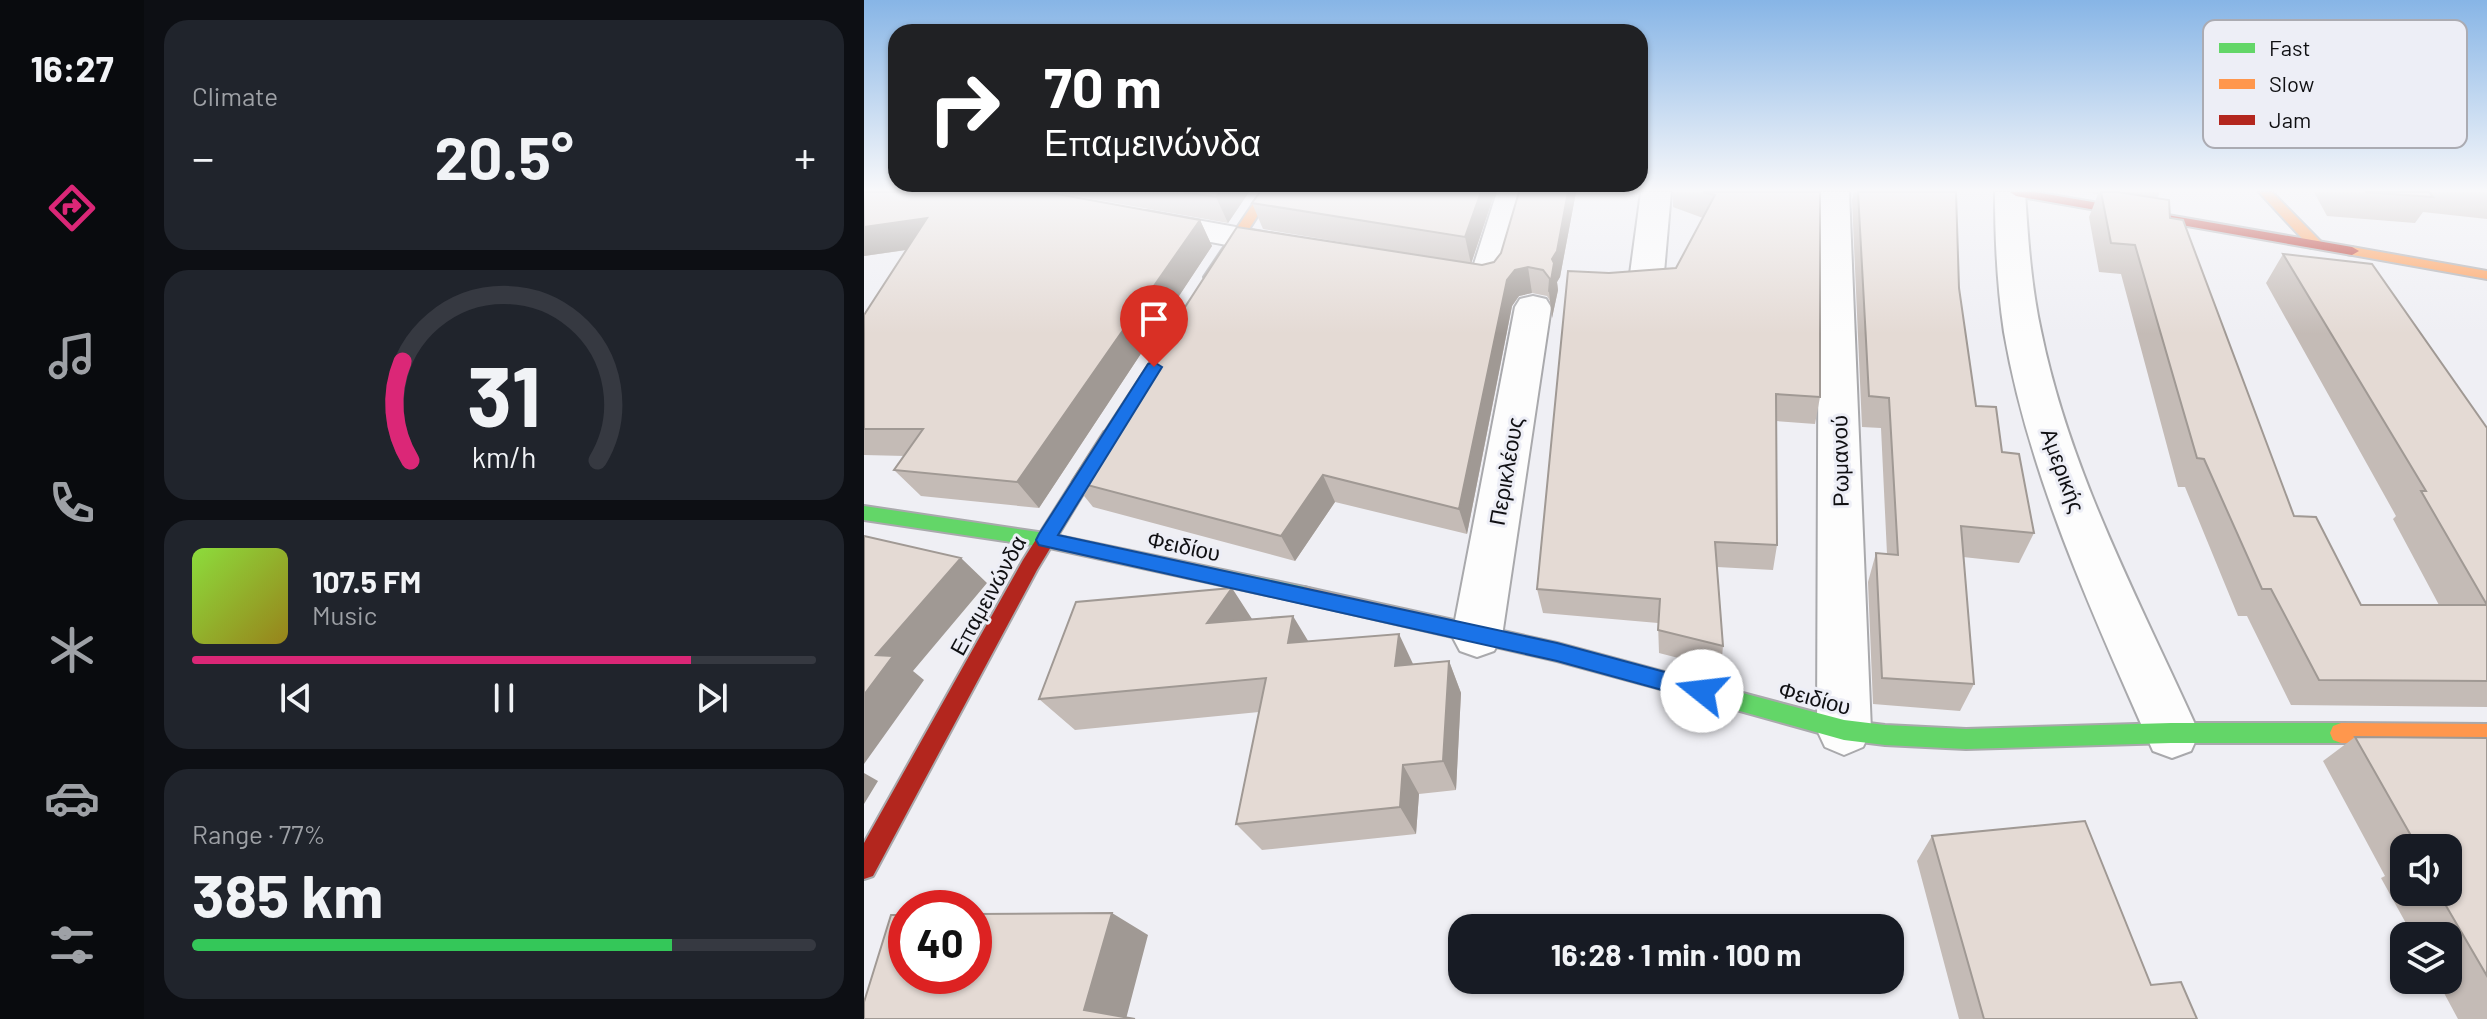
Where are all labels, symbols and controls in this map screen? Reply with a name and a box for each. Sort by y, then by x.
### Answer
legend [2203,20,2467,148]
text: Fast [2269,34,2311,60]
text: 16:27 [30,46,114,89]
text: 70 m [1044,52,1162,119]
icon: right [912,56,1016,160]
text: Slow [2269,70,2314,96]
text: Climate [192,80,278,111]
text: Jam [2269,106,2311,132]
text: 20.5° [435,120,573,192]
text: Επαμεινώνδα [1044,120,1261,163]
text: − [192,130,214,183]
text: + [794,130,816,183]
icon: directions [44,180,100,236]
pin [1120,285,1188,367]
icon: arrive [1132,297,1176,341]
icon: music [44,328,100,384]
text: 31 [467,343,541,443]
street label: Περικλέους [1483,415,1528,527]
street label: Ρωμανού [1825,415,1853,507]
street label: Αμερικής [2036,424,2091,516]
text: km/h [472,439,536,474]
icon: phone [44,475,100,531]
street label: Φειδίου [1145,525,1223,565]
street label: Επαμεινώνδα [944,531,1031,659]
text: 107.5 FM [312,563,421,599]
text: Music [312,599,377,630]
icon: climate [44,622,100,678]
position arrow [1660,649,1744,733]
street label: Φειδίου [1776,675,1854,719]
icon: previous [274,676,318,720]
icon: pause [482,676,526,720]
icon: next [690,676,734,720]
icon: car [44,770,100,826]
text: Range · 77% [192,818,325,849]
map controls [2390,834,2462,994]
button: sound [2390,834,2462,906]
text: 385 km [192,858,383,930]
speed limit sign: 40 [888,890,992,994]
icon: filters [44,917,100,973]
button: layers [2390,922,2462,994]
text: 16:28 · 1 min · 100 m [1551,936,1801,972]

